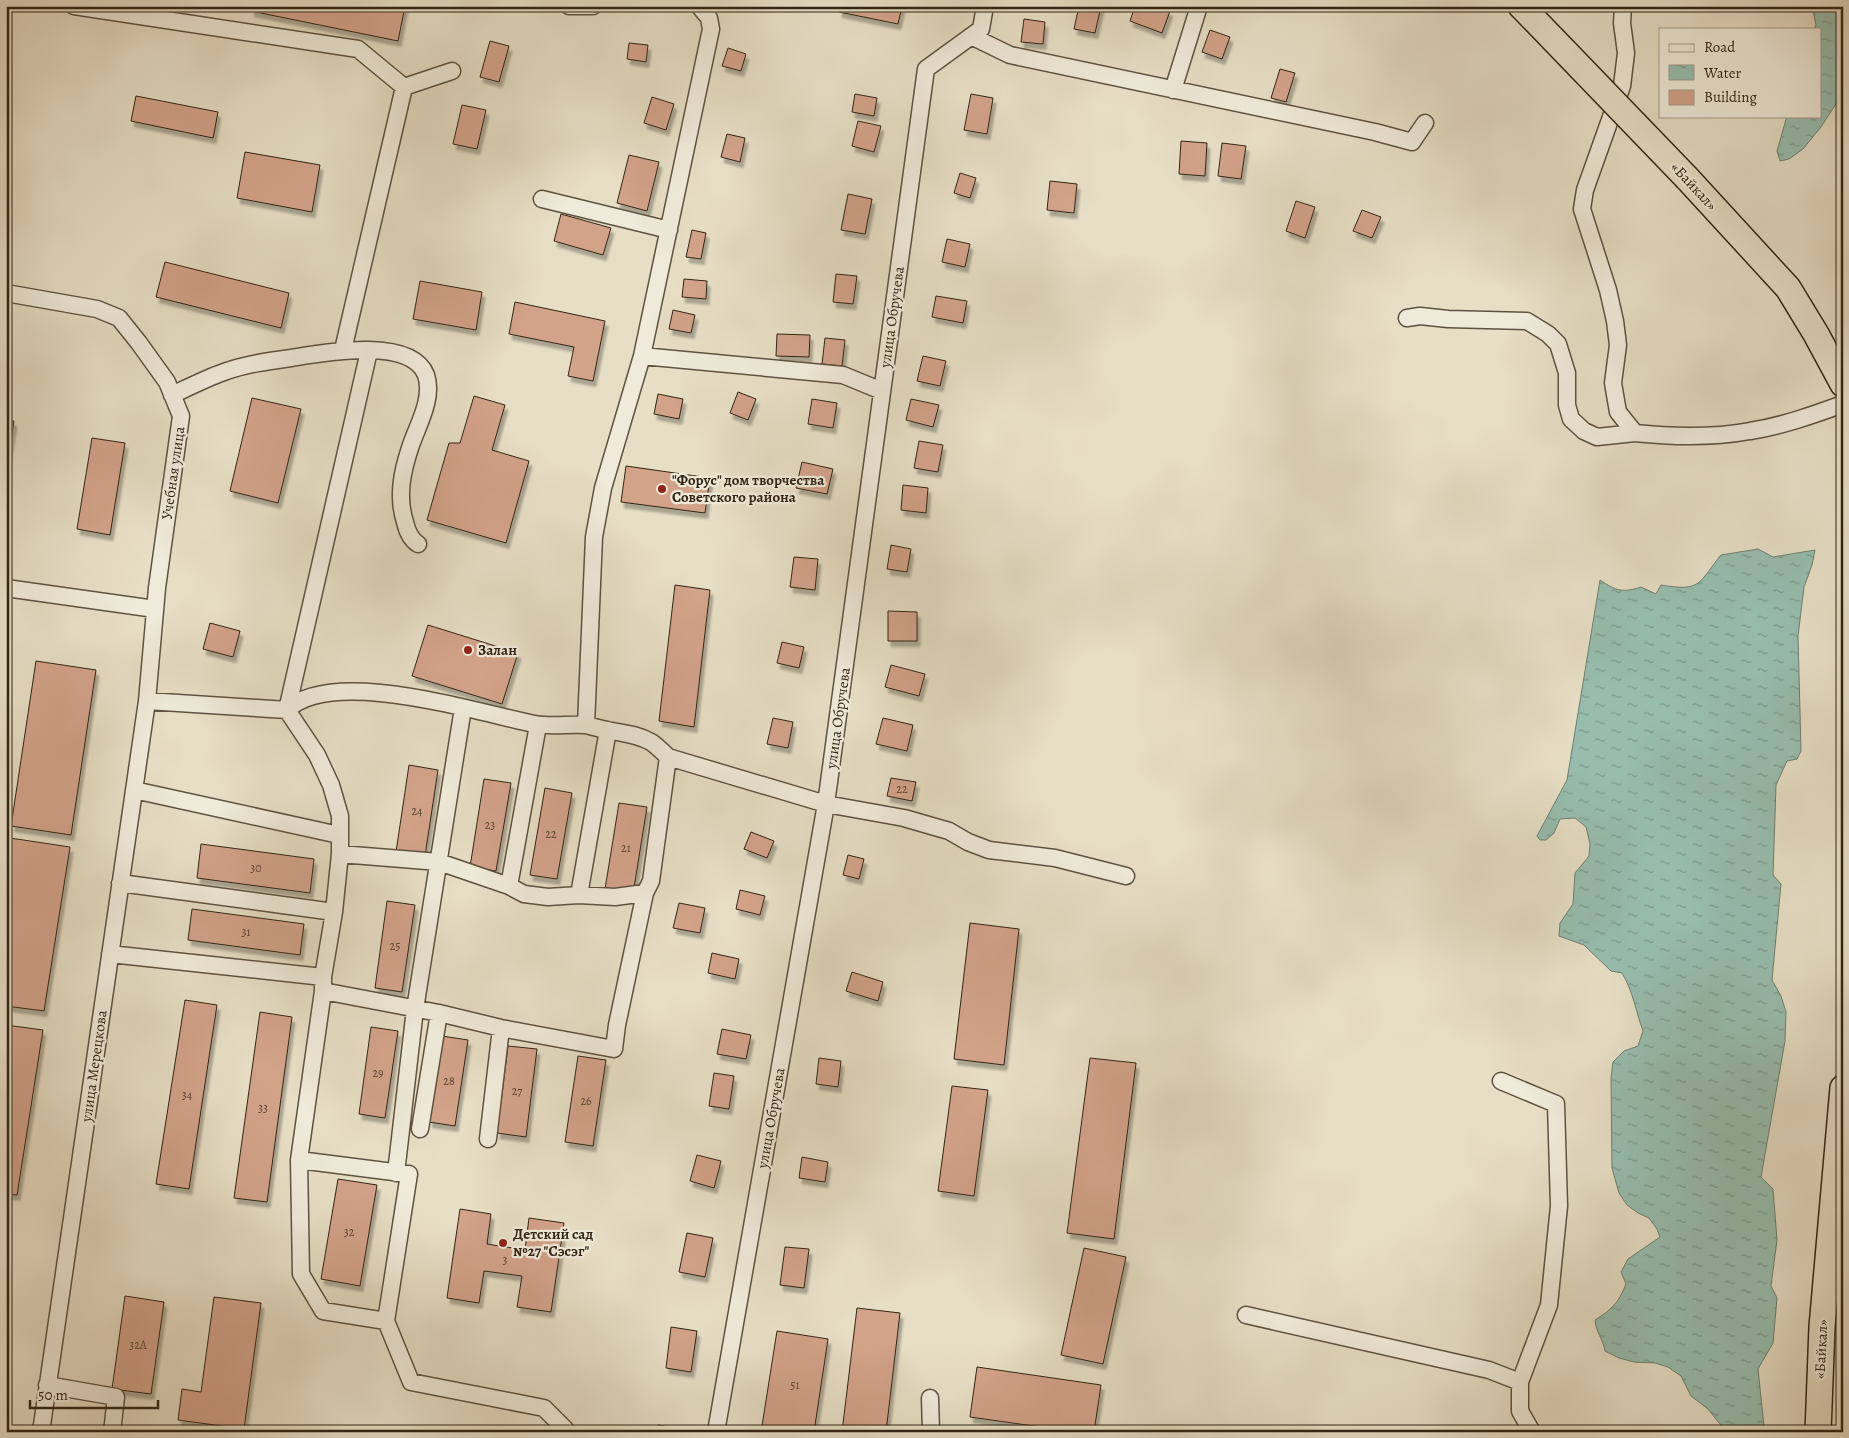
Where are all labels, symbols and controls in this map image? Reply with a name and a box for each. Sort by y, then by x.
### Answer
legend [1659,28,1822,118]
text: Road [1704,37,1736,57]
text: Water [1703,63,1741,83]
text: Building [1704,87,1757,107]
street label: «Байкал» [1666,157,1722,215]
street label: улица Обручева [875,265,909,370]
street label: Учебная улица [157,425,189,521]
place label: "Форус" дом творчества Советского района [672,470,825,507]
marker: "Форус" дом творчества Советского района [656,483,668,495]
place label: Залан [478,640,517,660]
marker: Залан [462,644,474,656]
street label: улица Обручева [821,666,855,771]
house number: 22 [896,781,908,797]
house number: 24 [411,803,423,819]
house number: 23 [485,817,495,833]
house number: 22 [545,826,557,842]
house number: 21 [621,840,631,856]
house number: 30 [250,860,262,876]
house number: 31 [241,924,251,940]
house number: 25 [390,938,400,954]
street label: улица Мерецкова [76,1009,112,1124]
house number: 29 [372,1065,384,1081]
street label: улица Обручева [752,1066,790,1171]
house number: 28 [443,1073,455,1089]
house number: 27 [512,1083,523,1099]
house number: 34 [182,1087,193,1103]
house number: 26 [580,1093,592,1109]
house number: 33 [258,1100,268,1116]
house number: 32 [344,1224,355,1240]
place label: Детский сад №27 "Сэсэг" [513,1224,593,1261]
marker: Детский сад №27 "Сэсэг" [497,1237,509,1249]
house number: 3 [503,1252,508,1268]
street label: «Байкал» [1809,1318,1833,1379]
house number: 32А [129,1337,148,1353]
house number: 51 [790,1377,800,1393]
scale bar [30,1378,158,1410]
text: 50 m [38,1385,68,1405]

